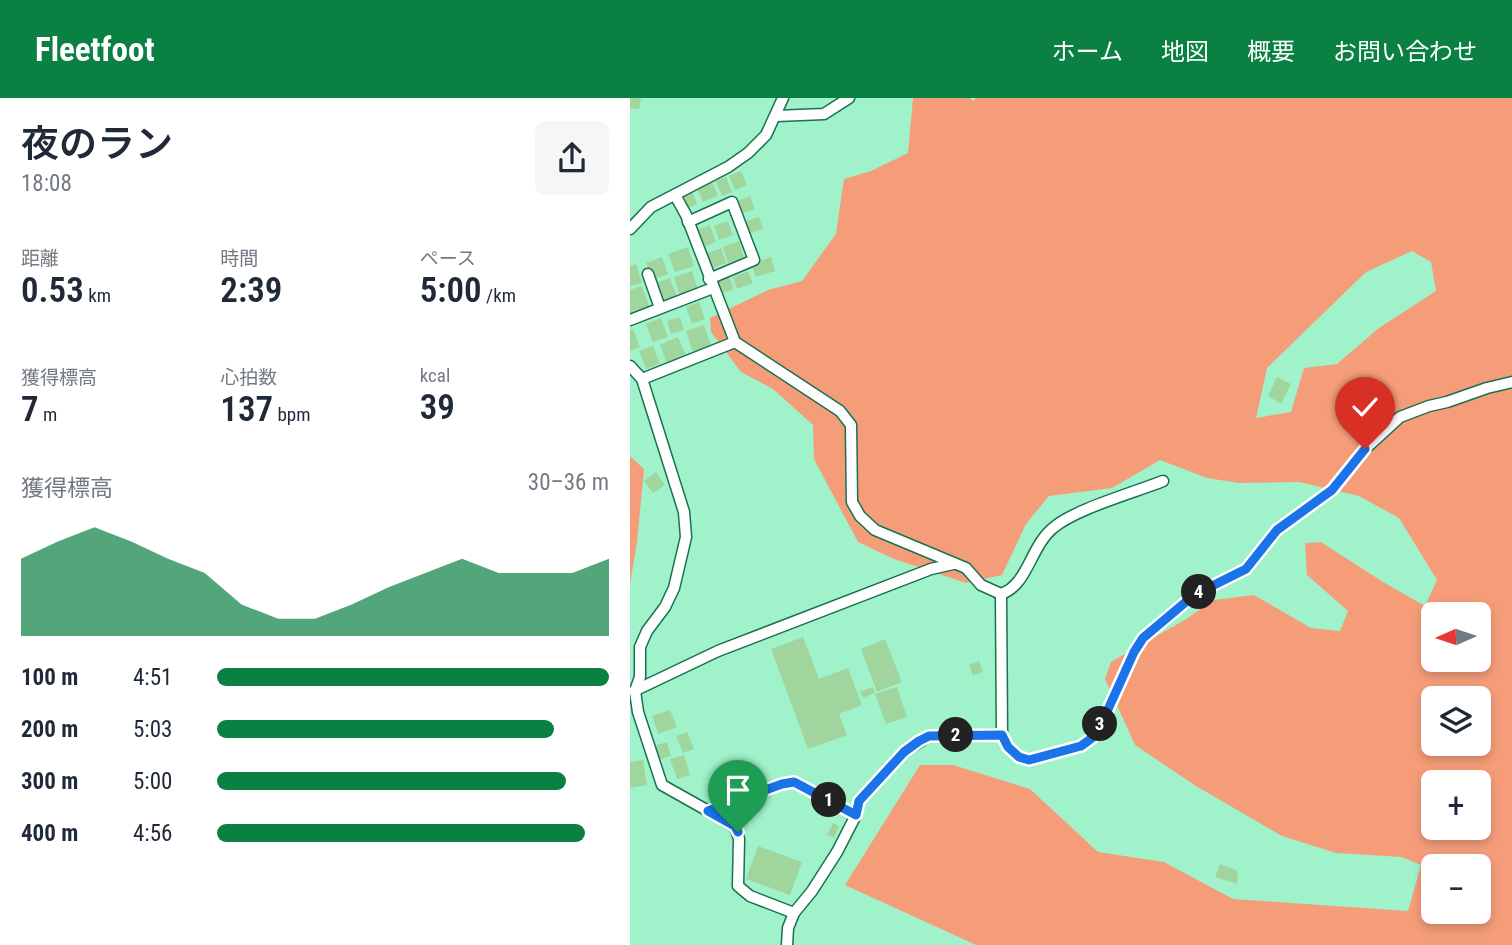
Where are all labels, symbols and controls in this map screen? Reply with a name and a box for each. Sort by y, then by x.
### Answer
text: Fleetfoot [35,30,155,69]
text: ホーム [1052,38,1123,66]
text: 地図 [1161,38,1209,66]
text: 概要 [1247,38,1295,66]
text: お問い合わせ [1333,38,1477,66]
button: share [535,121,609,195]
text: 夜のラン [21,122,173,166]
text: 18:08 [21,170,72,197]
text: 距離 [21,247,59,270]
text: 時間 [220,247,258,270]
text: ペース [420,247,476,270]
text: 0.53 [21,270,84,311]
text: 2:39 [220,270,282,311]
text: 5:00 [420,270,482,311]
text: km [84,284,111,307]
text: /km [482,284,516,307]
text: kcal [420,364,450,387]
text: 獲得標高 [21,366,97,389]
text: 心拍数 [220,366,277,389]
pin [1335,377,1395,449]
text: 39 [420,387,455,428]
icon: check [1346,388,1384,426]
text: 7 [21,389,39,430]
text: 137 [220,389,273,430]
text: m [39,403,57,426]
text: bpm [273,403,311,426]
text: 30–36 m [528,469,609,496]
text: 獲得標高 [21,475,113,502]
pin: 4 [1182,574,1216,610]
text: 4 [1194,580,1203,603]
north arrow [1421,602,1491,672]
map controls [1421,602,1491,924]
text: 100 m [21,664,78,691]
text: 4:51 [133,664,172,691]
button: layers [1421,686,1491,756]
pin: 3 [1082,706,1118,742]
text: 3 [1095,712,1104,735]
text: 200 m [21,716,78,743]
text: 5:03 [133,716,172,743]
pin: 2 [938,718,974,752]
text: 2 [951,723,960,746]
pin [708,760,768,832]
text: 300 m [21,768,78,795]
text: 5:00 [133,768,172,795]
button: + [1421,770,1491,840]
icon: arrive [719,771,757,809]
pin: 1 [812,782,846,818]
text: 1 [824,788,833,811]
text: 400 m [21,820,78,847]
text: 4:56 [133,820,172,847]
button: − [1421,854,1491,924]

